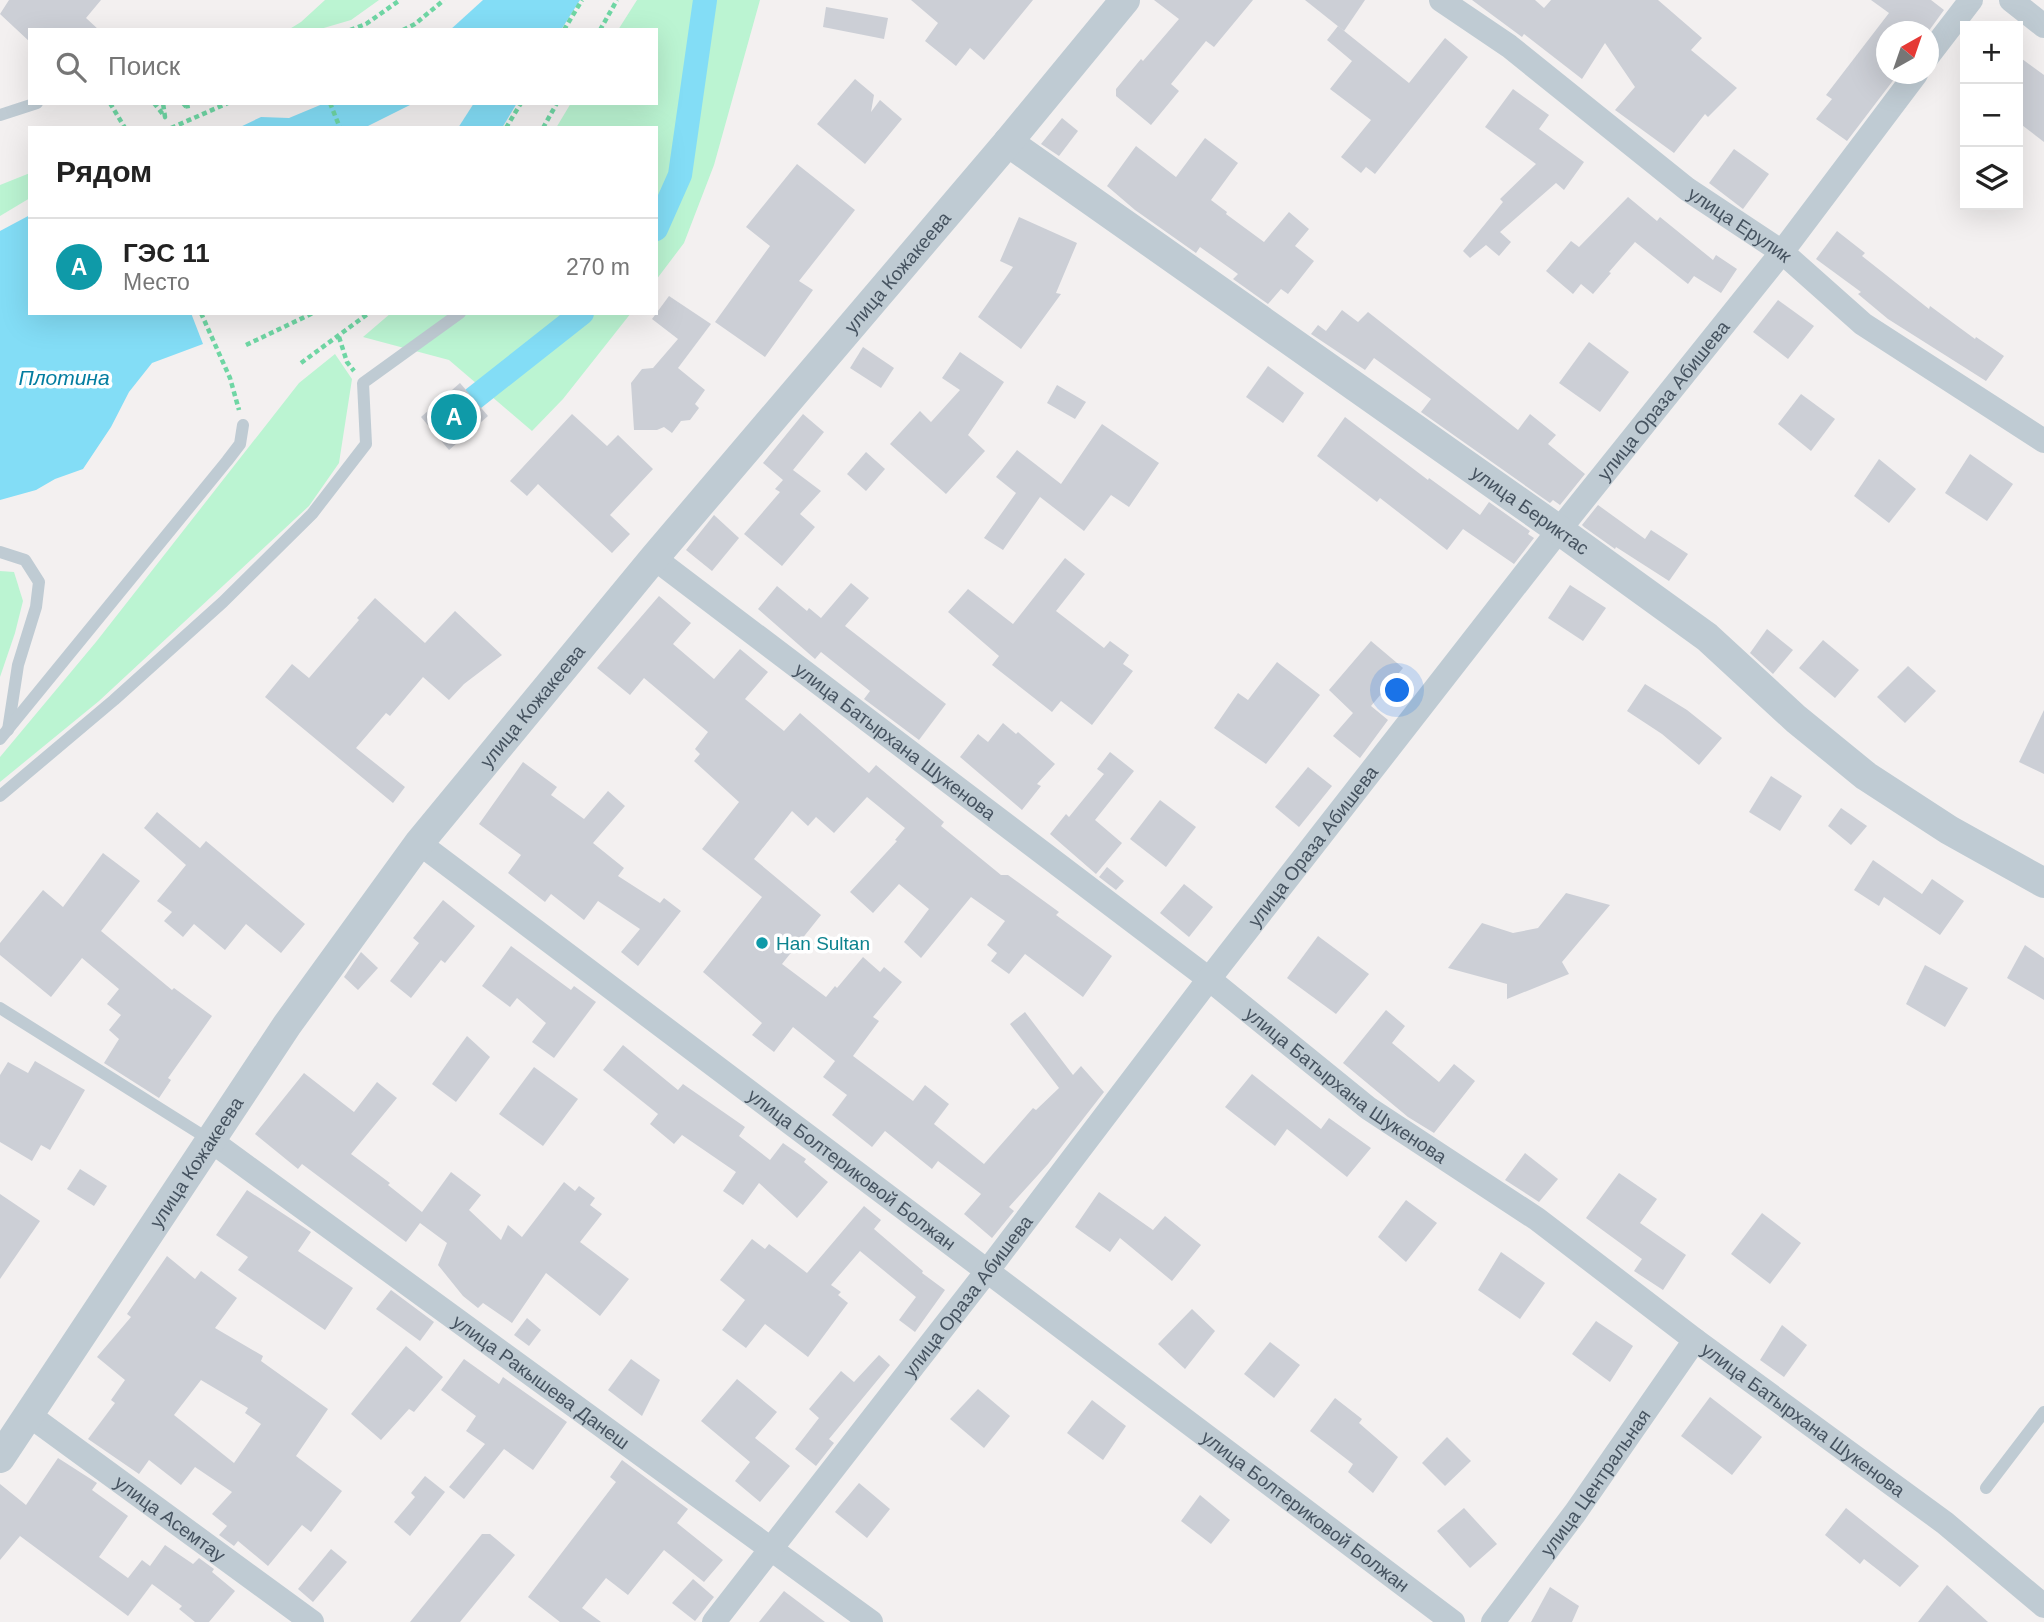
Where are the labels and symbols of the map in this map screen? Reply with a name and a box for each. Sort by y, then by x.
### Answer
north arrow [1876,21,1939,84]
street label: улица Ерулик [1684,182,1797,267]
street label: улица Кожакеева [840,207,955,337]
street label: улица Ораза Абишева [1593,316,1734,484]
water label: Плотина [18,366,110,389]
pin: A [431,391,477,443]
street label: улица Бериктас [1468,461,1593,559]
street label: улица Кожакеева [475,640,589,771]
street label: улица Батырхана Шукенова [791,658,1000,824]
your location [1380,673,1414,707]
street label: улица Ораза Абишева [1243,761,1382,931]
place label: Han Sultan [776,933,870,954]
marker: Han Sultan [754,935,770,951]
street label: улица Батырхана Шукенова [1241,1002,1451,1168]
street label: улица Болтериковой Болжан [744,1084,960,1254]
street label: улица Кожакеева [145,1092,247,1231]
street label: улица Ораза Абишева [898,1211,1037,1381]
street label: улица Ракышева Данеш [449,1310,634,1453]
street label: улица Батырхана Шукенова [1698,1338,1910,1501]
street label: улица Центральная [1536,1405,1654,1560]
street label: улица Болтериковой Болжан [1198,1426,1414,1596]
street label: улица Асемтау [111,1471,230,1566]

